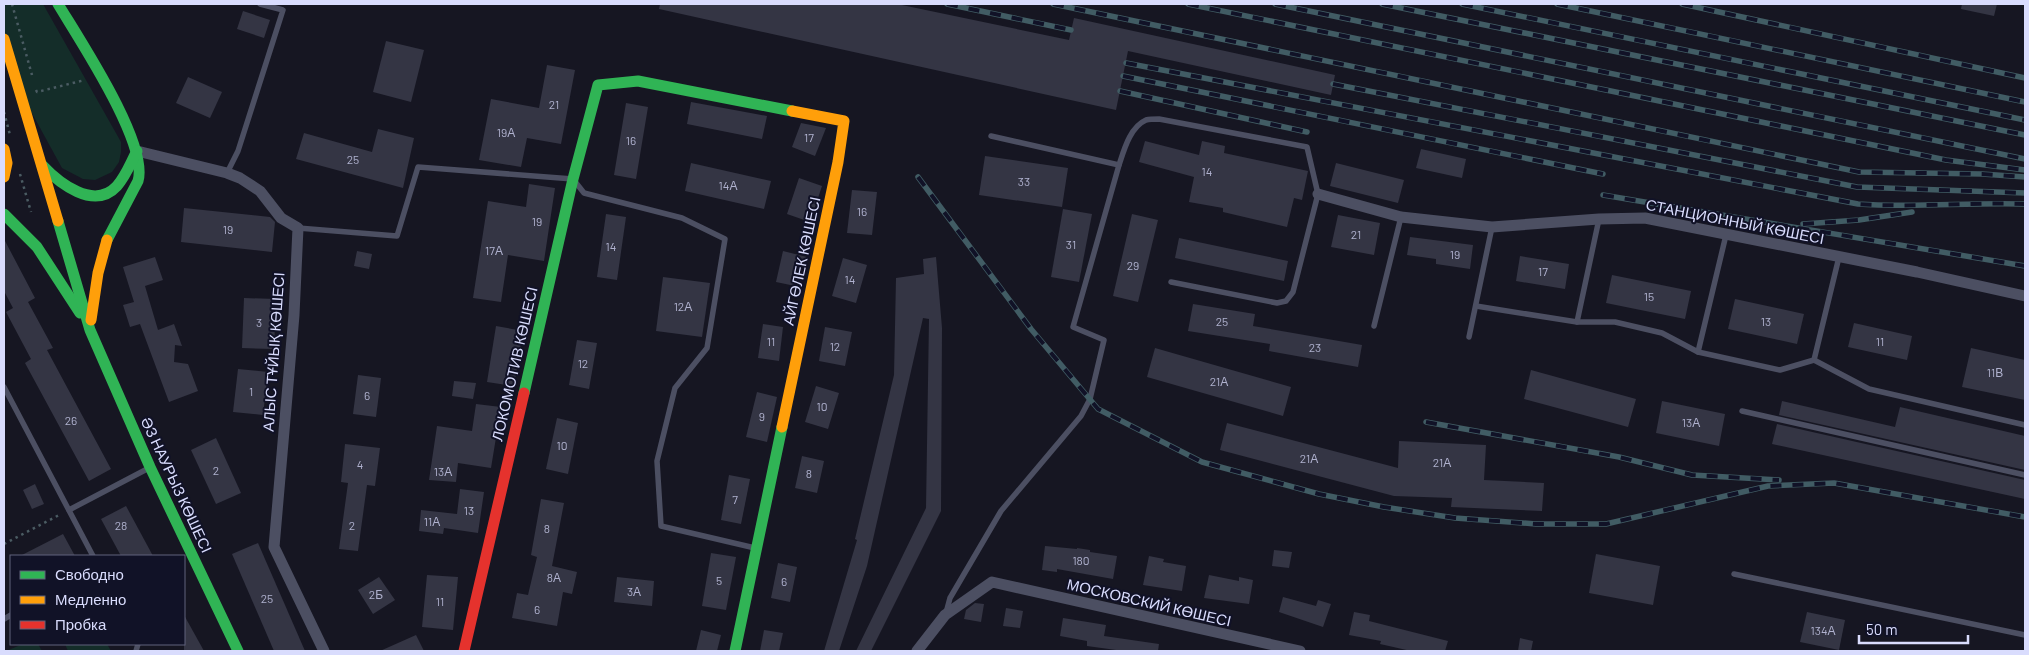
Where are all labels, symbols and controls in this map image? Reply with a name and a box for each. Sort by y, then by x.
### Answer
house number: 21 [549,97,559,111]
house number: 19А [497,125,515,139]
house number: 17 [804,130,814,144]
house number: 16 [626,133,636,147]
house number: 25 [347,152,359,166]
house number: 14 [1202,164,1212,178]
house number: 33 [1018,174,1030,188]
house number: 14А [719,178,737,192]
street label: АЙГӨЛЕК КӨШЕСІ [779,195,823,327]
street label: СТАНЦИОННЫЙ КӨШЕСІ [1645,195,1826,247]
house number: 16 [857,204,867,218]
house number: 19 [532,214,542,228]
house number: 19 [223,222,233,236]
house number: 21 [1351,227,1361,241]
house number: 31 [1066,237,1076,251]
house number: 14 [606,239,616,253]
house number: 17А [485,243,503,257]
house number: 19 [1450,247,1460,261]
house number: 29 [1127,258,1139,272]
house number: 17 [1538,264,1548,278]
street label: АЛЫС ТҰЙЫҚ КӨШЕСІ [258,272,288,432]
house number: 14 [845,272,855,286]
street label: ЛОКОМОТИВ КӨШЕСІ [487,285,541,443]
house number: 15 [1644,289,1654,303]
house number: 12А [674,299,692,313]
house number: 25 [1216,314,1228,328]
house number: 13 [1761,314,1771,328]
house number: 3 [256,315,262,329]
house number: 11 [767,334,775,348]
house number: 11 [1876,334,1884,348]
house number: 12 [830,339,840,353]
house number: 23 [1309,340,1321,354]
house number: 12 [578,356,588,370]
house number: 11В [1987,365,2003,379]
house number: 21А [1210,374,1228,388]
house number: 1 [249,384,253,398]
house number: 6 [364,388,370,402]
house number: 10 [817,399,827,413]
house number: 9 [759,409,765,423]
house number: 26 [65,413,77,427]
street label: ӘЗ НАУРЫЗ КӨШЕСІ [138,414,216,555]
house number: 13А [1682,415,1700,429]
house number: 10 [557,438,567,452]
house number: 21А [1300,451,1318,465]
house number: 21А [1433,455,1451,469]
house number: 4 [357,457,363,471]
house number: 2 [213,463,219,477]
house number: 13А [434,464,452,478]
house number: 8 [806,466,812,480]
house number: 7 [732,492,738,506]
house number: 13 [464,503,474,517]
house number: 11А [424,514,440,528]
house number: 28 [115,518,127,532]
house number: 2 [349,518,355,532]
house number: 8 [544,521,550,535]
house number: 180 [1072,553,1090,567]
legend [10,555,185,645]
text: Свободно [55,565,124,583]
house number: 8А [547,570,561,584]
house number: 5 [716,573,722,587]
house number: 6 [781,574,787,588]
street label: МОСКОВСКИЙ КӨШЕСІ [1065,574,1233,630]
house number: 3А [627,584,641,598]
house number: 2Б [369,587,383,601]
text: Медленно [55,590,126,608]
house number: 25 [261,591,273,605]
house number: 11 [436,594,444,608]
house number: 6 [534,602,540,616]
scale bar [1859,612,1968,644]
text: Пробка [55,615,107,633]
text: 50 m [1866,620,1898,638]
house number: 134А [1811,623,1836,637]

